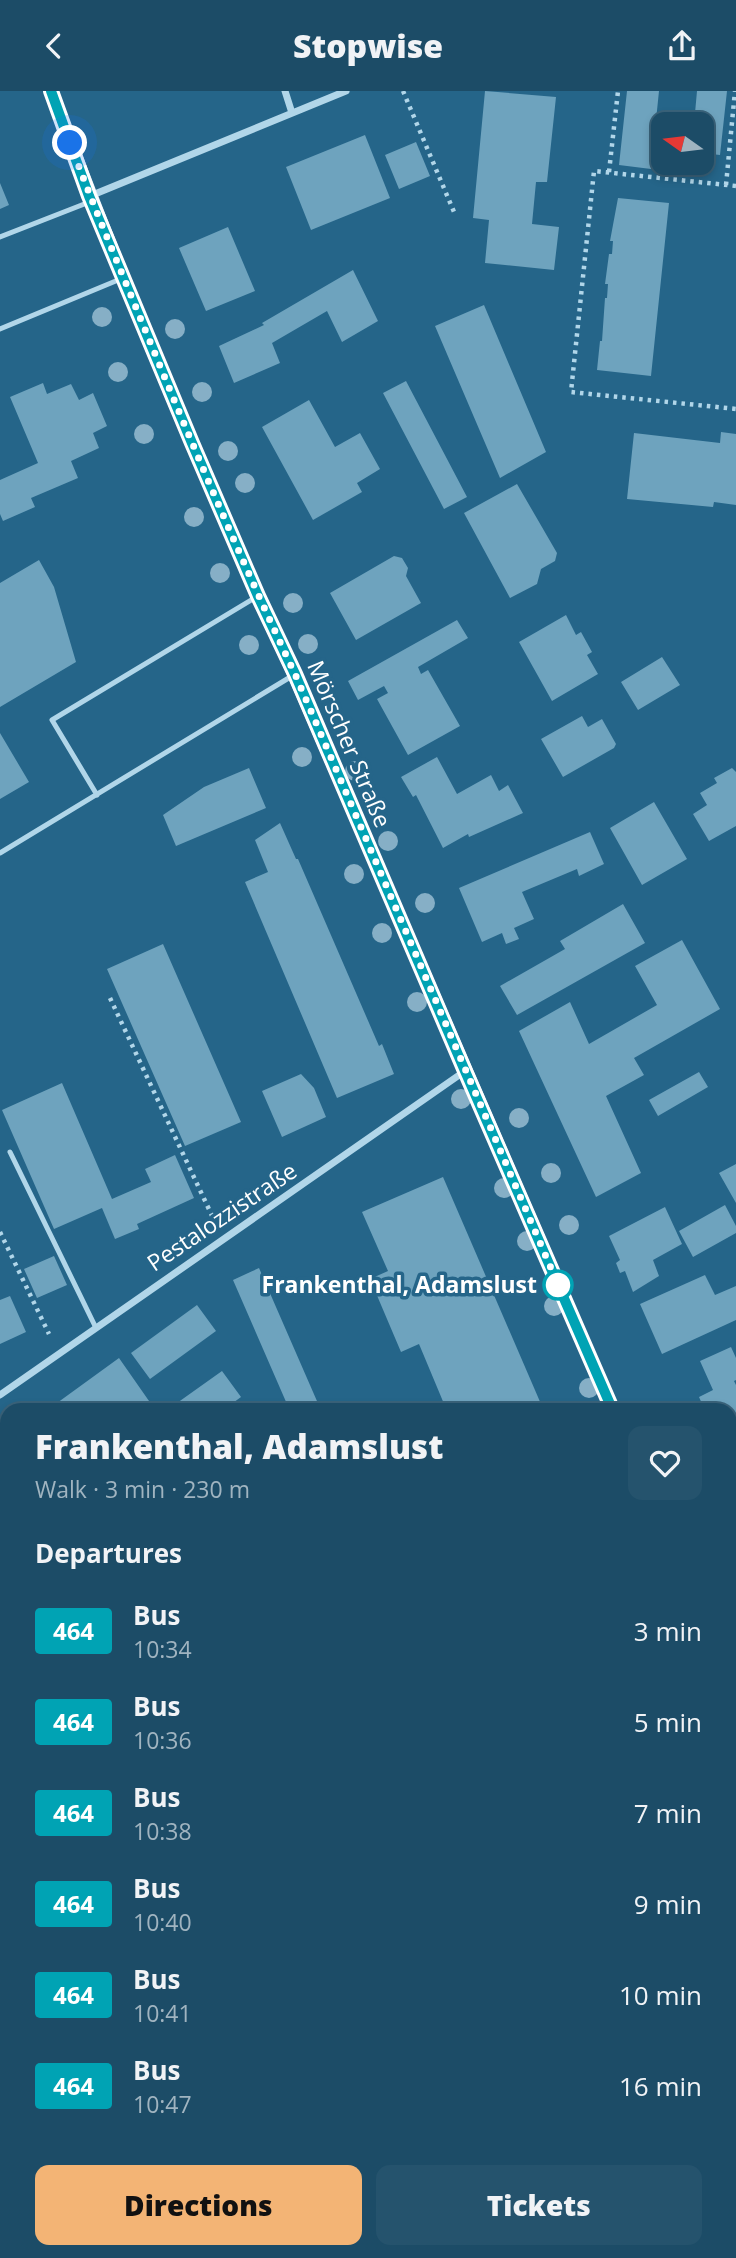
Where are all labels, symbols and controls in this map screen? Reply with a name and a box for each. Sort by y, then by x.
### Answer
text: Stopwise [293,24,443,67]
icon: back [35,27,73,65]
icon: share [663,27,701,65]
north arrow [651,112,714,175]
map controls [651,112,714,175]
your location [52,125,87,160]
street label: Mörscher Straße [300,655,400,832]
street label: Pestalozzistraße [140,1154,303,1278]
place label: Frankenthal, Adamslust [262,1268,537,1300]
marker: Frankenthal, Adamslust [543,1270,573,1300]
text: Frankenthal, Adamslust [35,1424,443,1469]
button: heart [628,1426,702,1500]
text: Walk · 3 min · 230 m [35,1473,250,1505]
text: Departures [35,1535,182,1571]
text: Bus [133,1597,180,1633]
text: 3 min [634,1613,702,1649]
text: 464 [53,1614,94,1647]
text: 10:34 [133,1633,192,1665]
text: Bus [133,1688,180,1724]
text: 5 min [634,1704,702,1740]
text: 464 [53,1705,94,1738]
text: 10:36 [133,1724,192,1756]
text: Bus [133,1779,180,1815]
text: 7 min [634,1795,702,1831]
text: 464 [53,1796,94,1829]
text: 10:38 [133,1815,192,1847]
text: Bus [133,1870,180,1906]
text: 9 min [634,1886,702,1922]
text: 464 [53,1887,94,1920]
text: 10:40 [133,1906,192,1938]
text: Bus [133,1961,180,1997]
text: 10 min [619,1977,702,2013]
text: 464 [53,1978,94,2011]
text: 10:41 [133,1997,192,2029]
text: Bus [133,2052,180,2088]
text: 16 min [619,2068,702,2104]
text: 464 [53,2069,94,2102]
text: 10:47 [133,2088,192,2120]
button: Directions [35,2165,362,2245]
button: Tickets [376,2165,702,2245]

